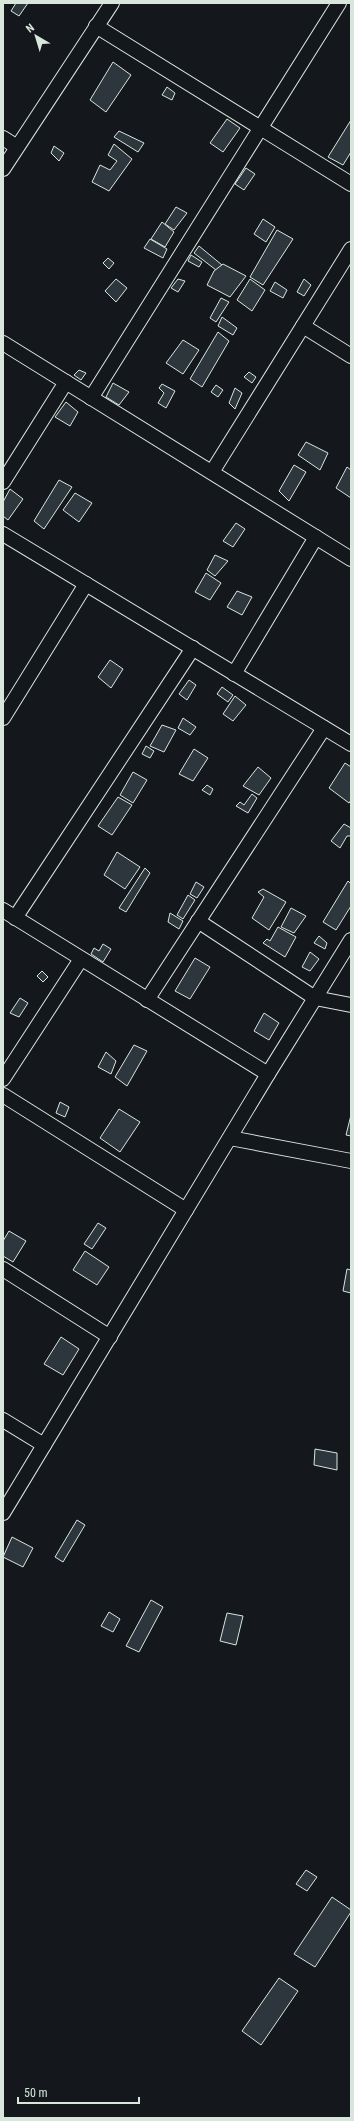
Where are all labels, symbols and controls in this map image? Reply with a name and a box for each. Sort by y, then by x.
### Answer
north arrow [16,16,56,56]
text: N [23,21,37,36]
scale bar [18,2079,139,2105]
text: 50 m [24,2086,48,2100]

